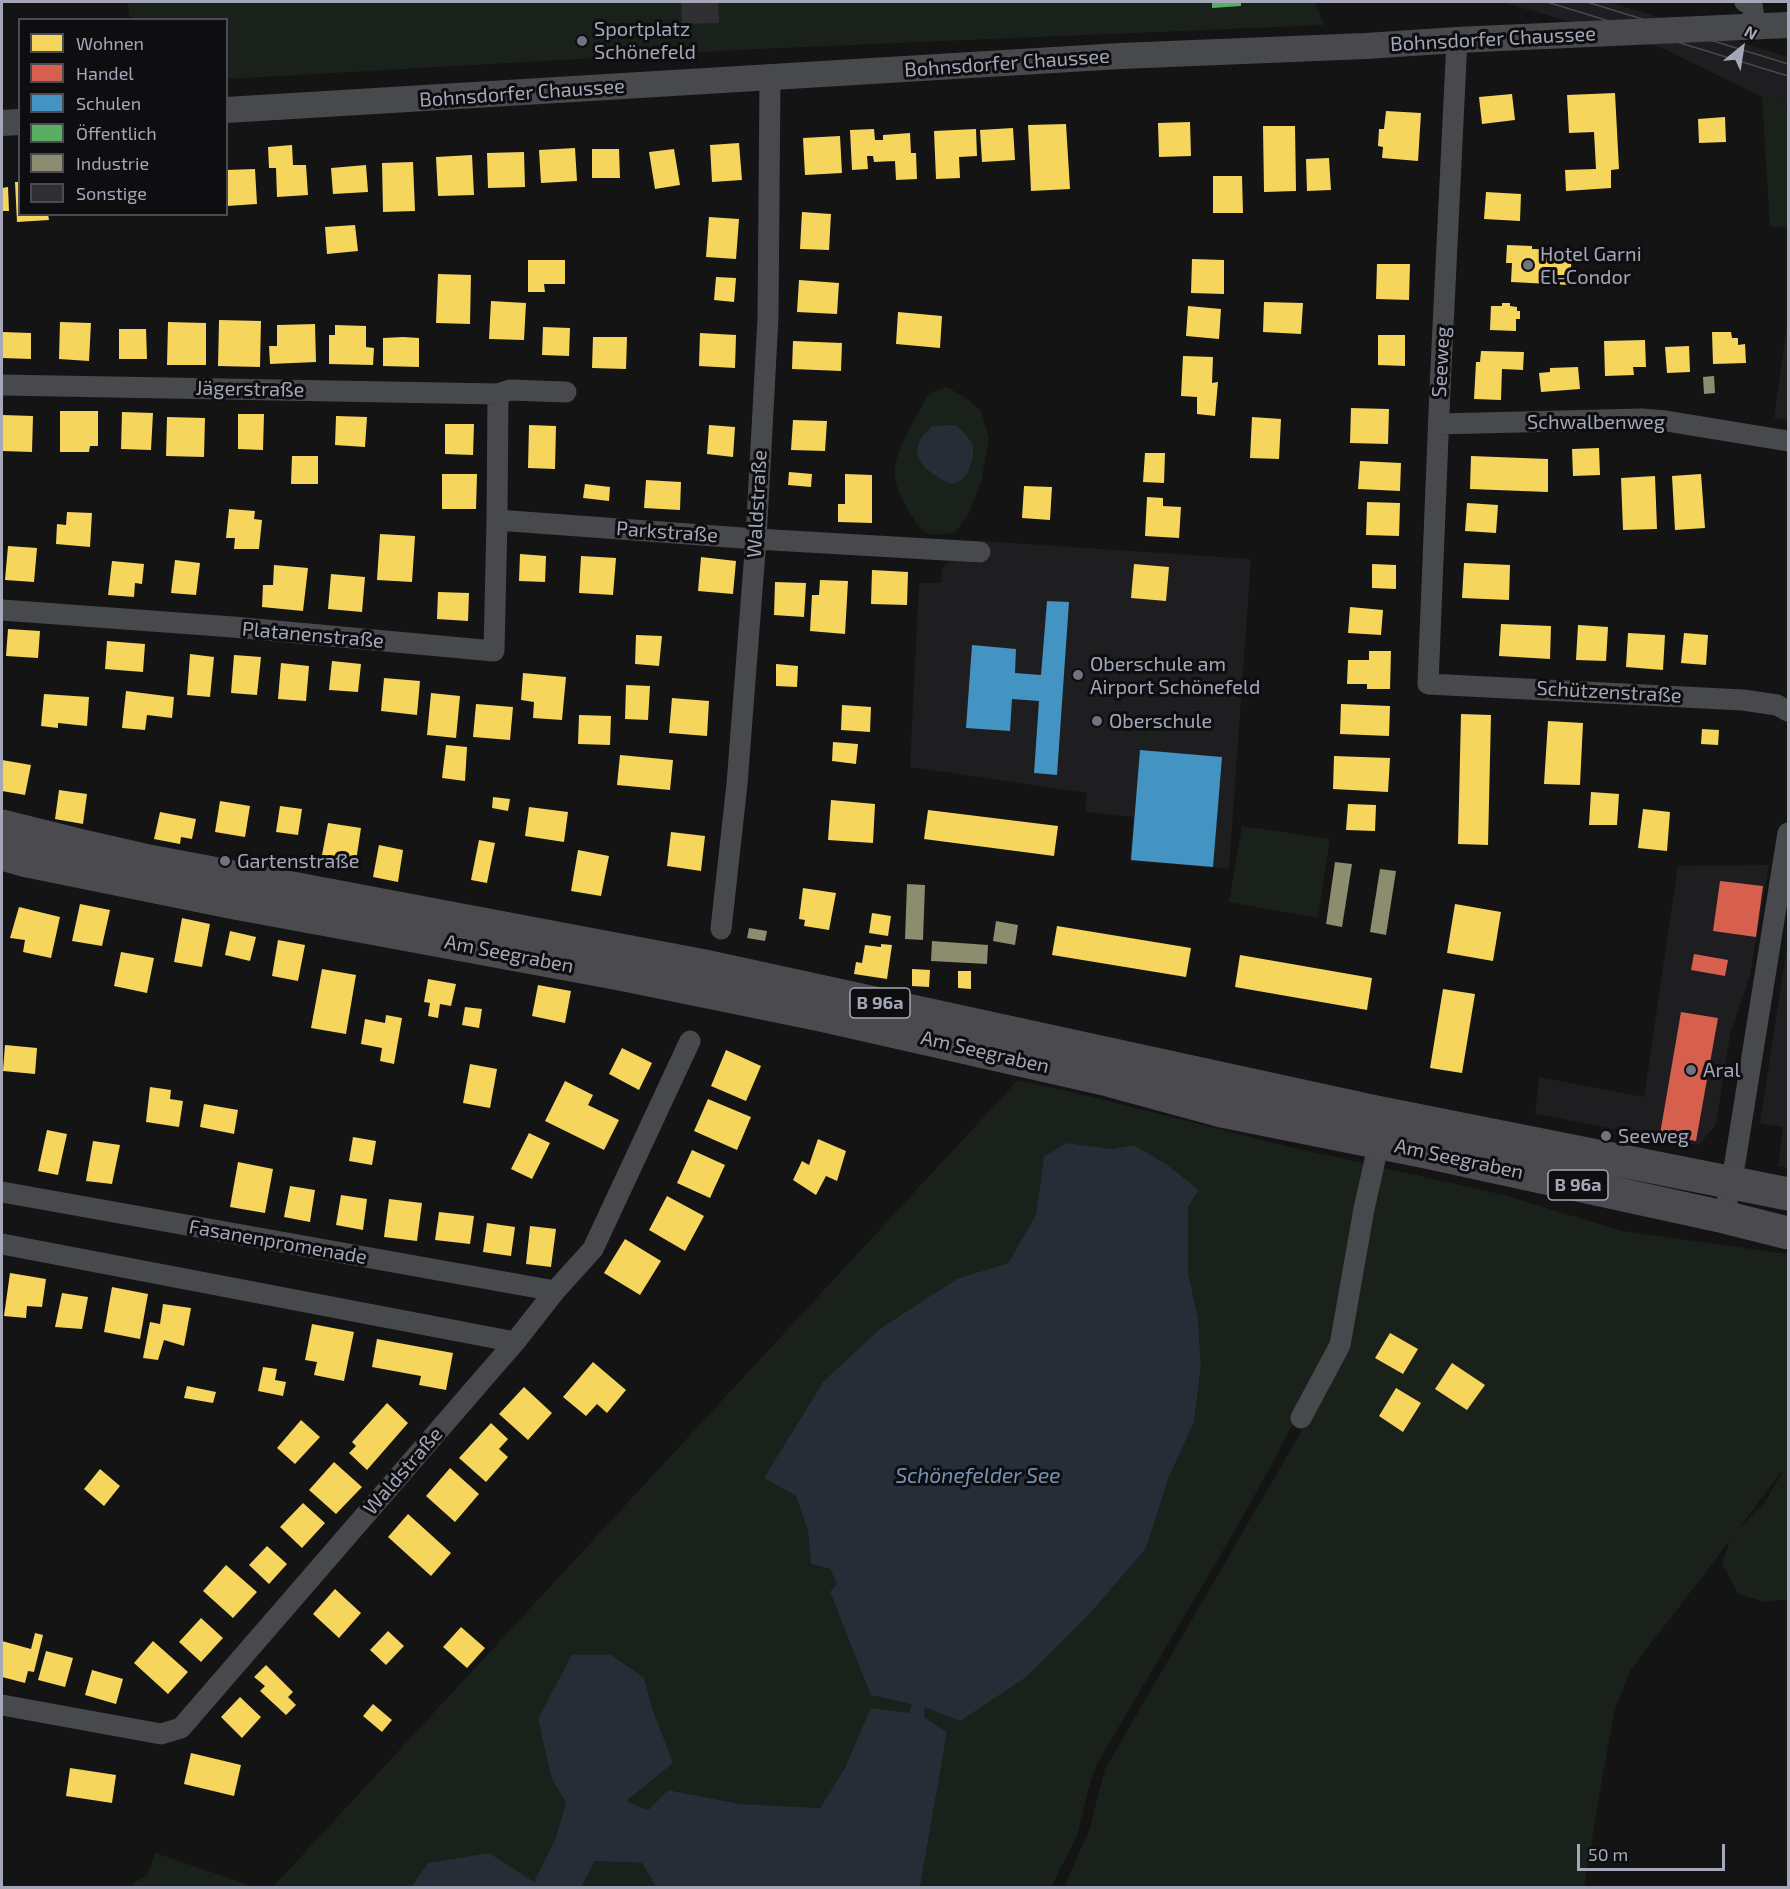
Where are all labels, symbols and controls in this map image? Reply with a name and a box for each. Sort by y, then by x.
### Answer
place label: Sportplatz Schönefeld [594,17,696,64]
legend [18,18,228,216]
north arrow [1712,18,1772,78]
text: N [1741,21,1761,43]
street label: Bohnsdorfer Chaussee [1390,22,1596,56]
text: Wohnen [76,32,144,54]
marker: Sportplatz Schönefeld [575,34,589,48]
street label: Bohnsdorfer Chaussee [903,44,1111,82]
text: Handel [76,62,134,84]
street label: Bohnsdorfer Chaussee [418,74,626,112]
text: Schulen [76,92,141,114]
text: Öffentlich [76,122,157,144]
text: Industrie [76,152,149,174]
text: Sonstige [76,182,147,204]
place label: Hotel Garni El-Condor [1540,242,1642,289]
marker: Hotel Garni El-Condor [1521,258,1535,272]
street label: Seeweg [1427,326,1455,398]
street label: Jägerstraße [195,376,305,402]
street label: Schwalbenweg [1527,410,1665,434]
street label: Waldstraße [742,449,772,559]
street label: Parkstraße [615,516,719,548]
street label: Platanenstraße [241,617,385,653]
place label: Oberschule am Airport Schönefeld [1090,652,1260,699]
marker: Oberschule am Airport Schönefeld [1071,668,1085,682]
street label: Schützenstraße [1536,676,1682,708]
place label: Oberschule [1109,709,1212,733]
marker: Oberschule [1090,714,1104,728]
place label: Gartenstraße [237,849,360,873]
marker: Gartenstraße [218,854,232,868]
street label: Am Seegraben [442,930,576,978]
road number: B 96a [850,988,910,1018]
street label: Am Seegraben [918,1026,1052,1078]
place label: Aral [1703,1058,1740,1082]
marker: Aral [1684,1063,1698,1077]
place label: Seeweg [1618,1124,1689,1148]
marker: Seeweg [1599,1129,1613,1143]
street label: Am Seegraben [1392,1134,1526,1184]
road number: B 96a [1548,1170,1608,1200]
street label: Fasanenpromenade [187,1215,369,1269]
street label: Waldstraße [358,1422,448,1520]
water label: Schönefelder See [895,1463,1061,1489]
scale bar [1580,1832,1728,1870]
text: 50 m [1588,1843,1628,1865]

